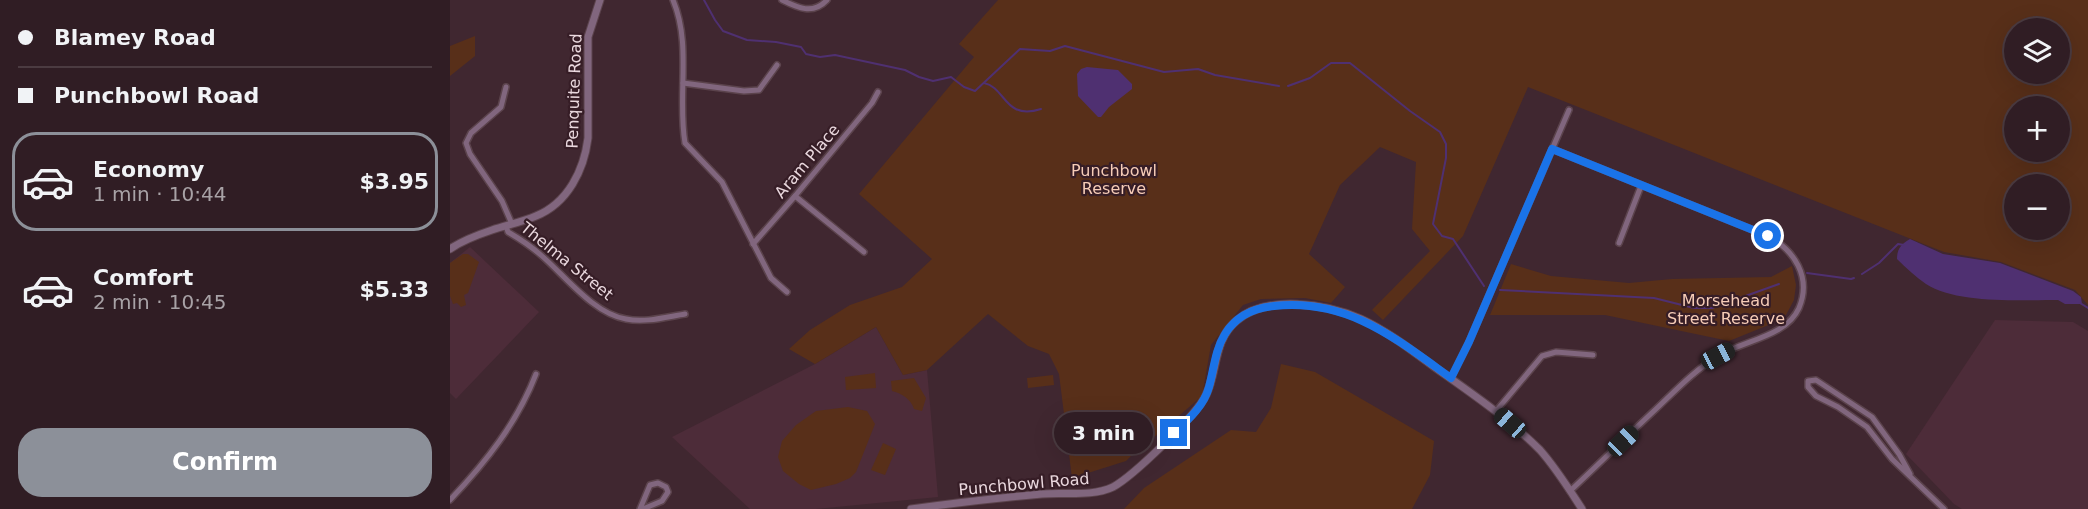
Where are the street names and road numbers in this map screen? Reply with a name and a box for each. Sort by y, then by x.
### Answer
street label: Penquite Road [562,33,586,149]
street label: Aram Place [771,120,843,202]
street label: Thelma Street [516,217,617,304]
street label: Punchbowl Road [958,469,1090,499]

